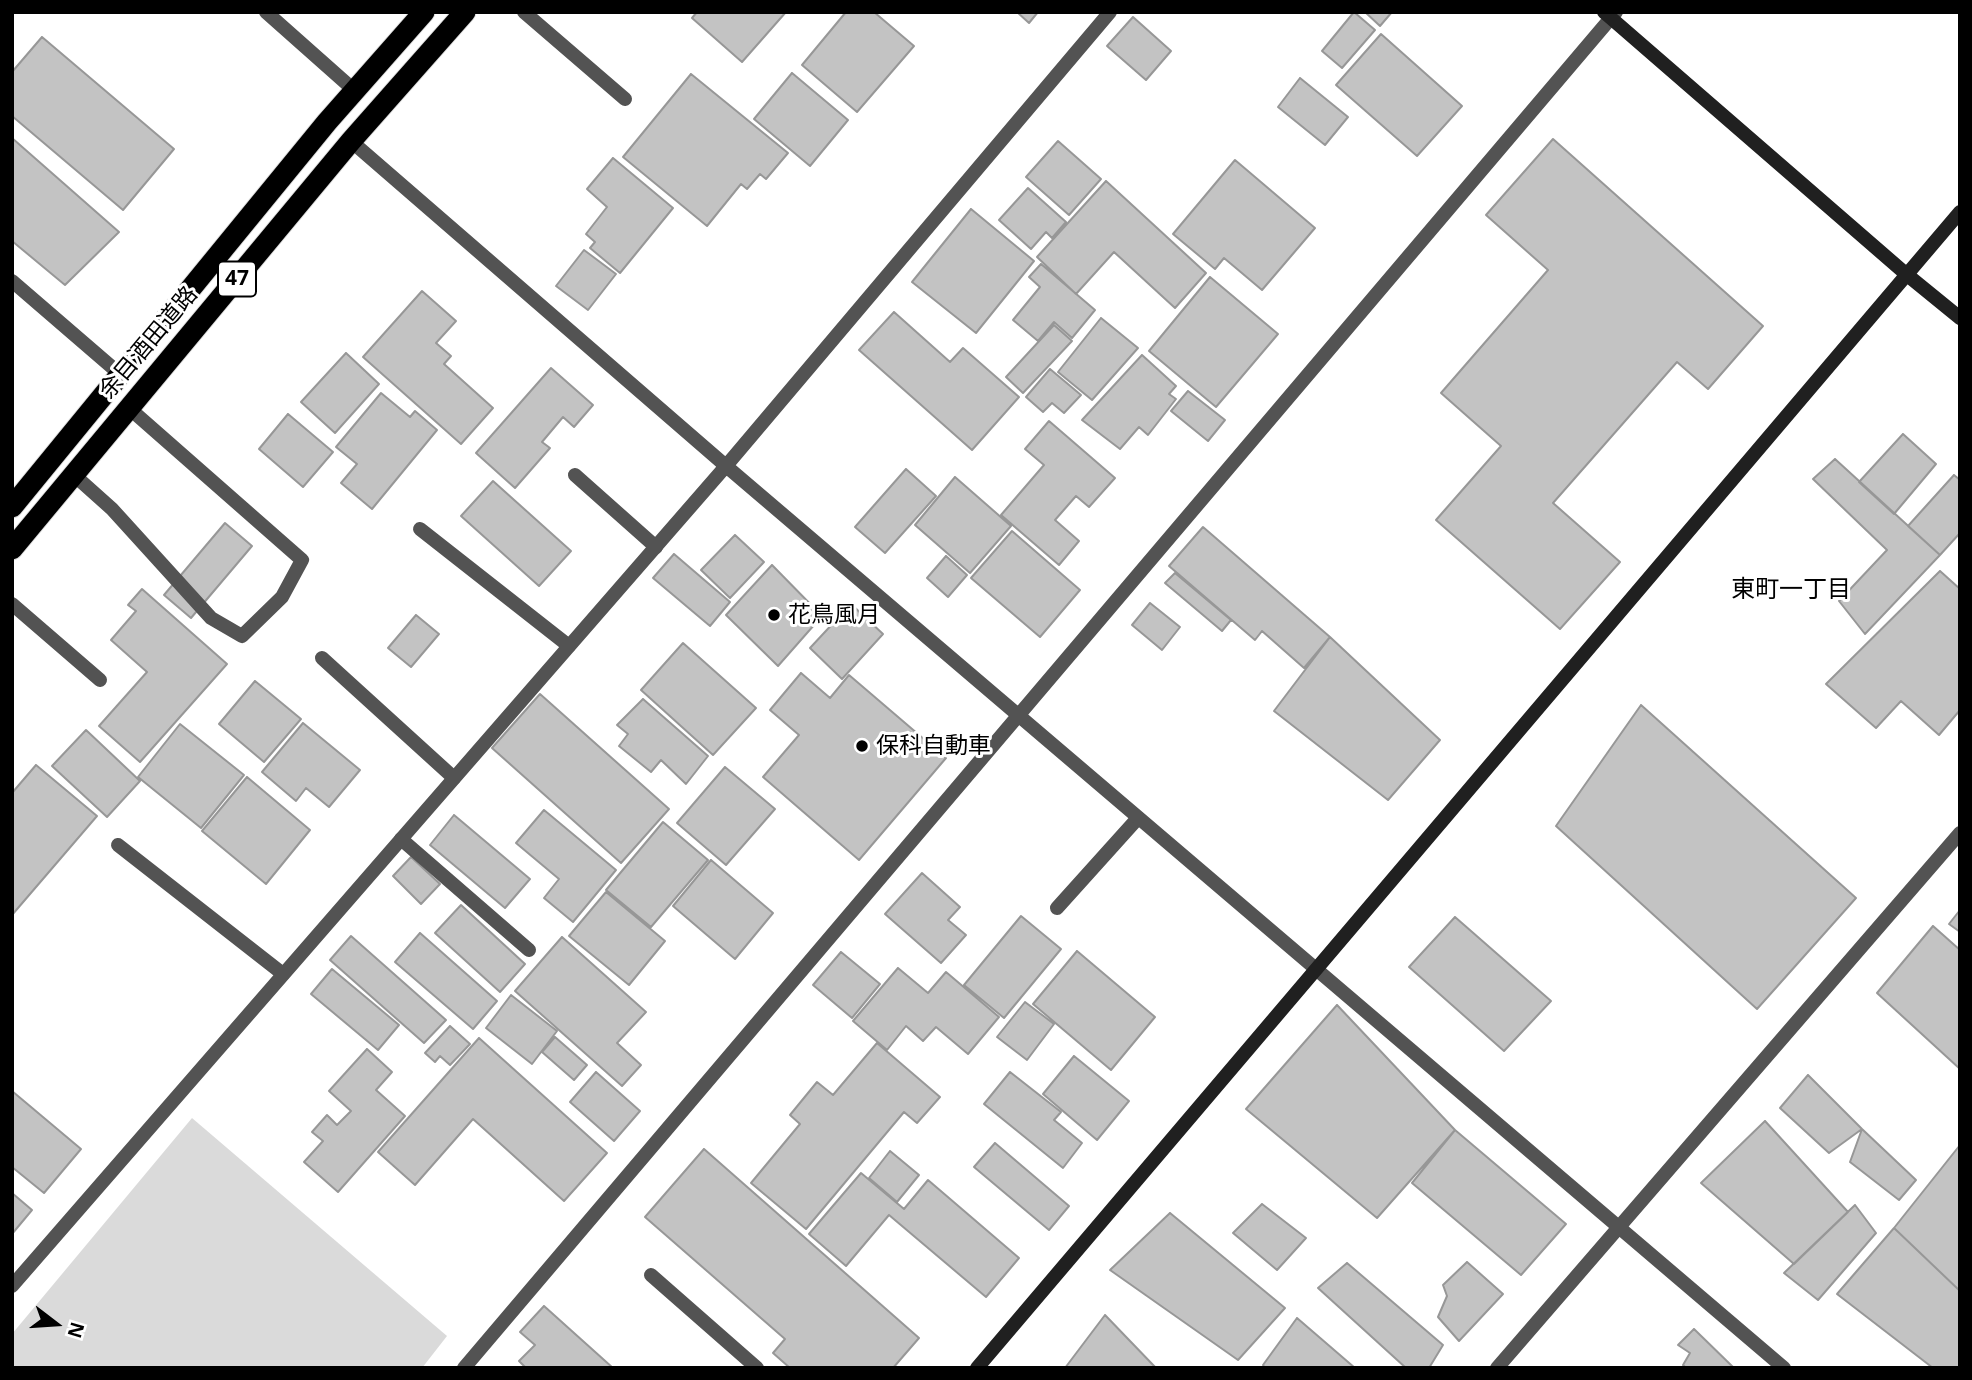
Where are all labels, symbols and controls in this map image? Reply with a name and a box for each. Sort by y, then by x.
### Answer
road number: 47 [218,262,256,296]
street label: 余目酒田道路 [94,281,204,405]
district label: 東町一丁目 [1731,576,1851,604]
place label: 花鳥風月 [788,601,880,629]
marker: 花鳥風月 [766,607,782,623]
place label: 保科自動車 [876,732,991,760]
marker: 保科自動車 [854,738,870,754]
north arrow [21,1289,91,1359]
text: N [61,1319,91,1341]

